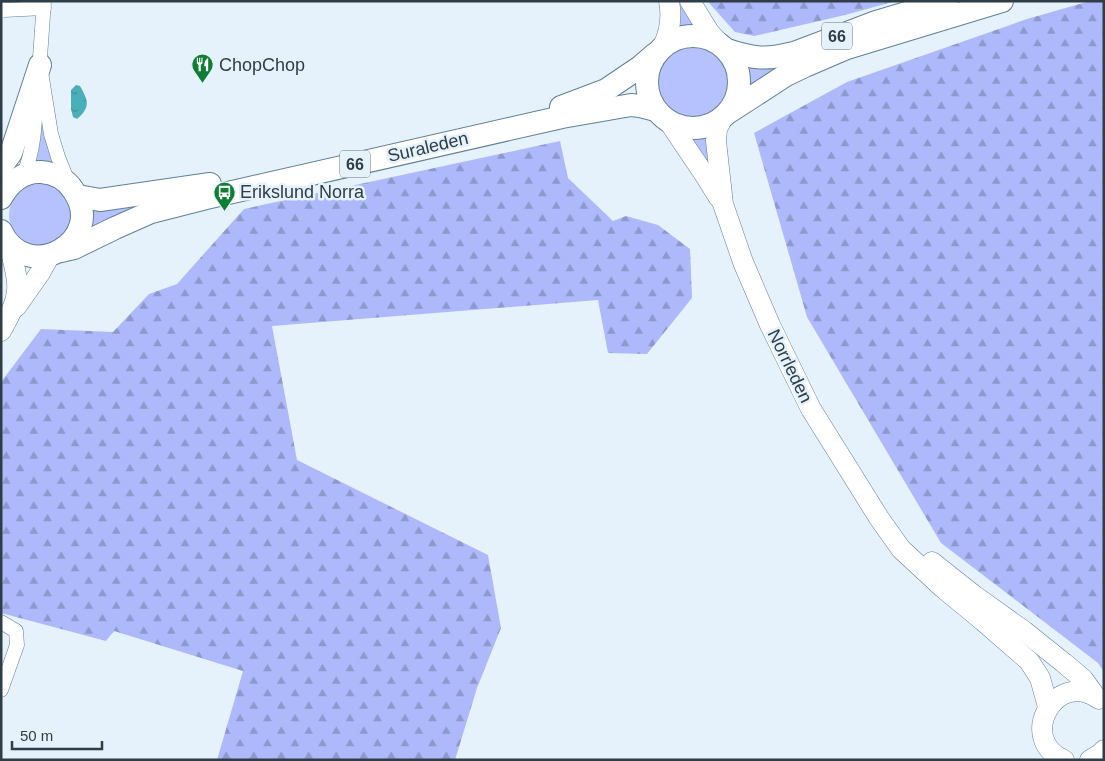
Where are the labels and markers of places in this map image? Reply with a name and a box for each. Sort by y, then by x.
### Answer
restaurant icon: ChopChop [191,53,215,84]
place label: ChopChop [219,55,305,75]
bus stop icon: Erikslund Norra [212,180,236,211]
place label: Erikslund Norra [240,182,365,202]

